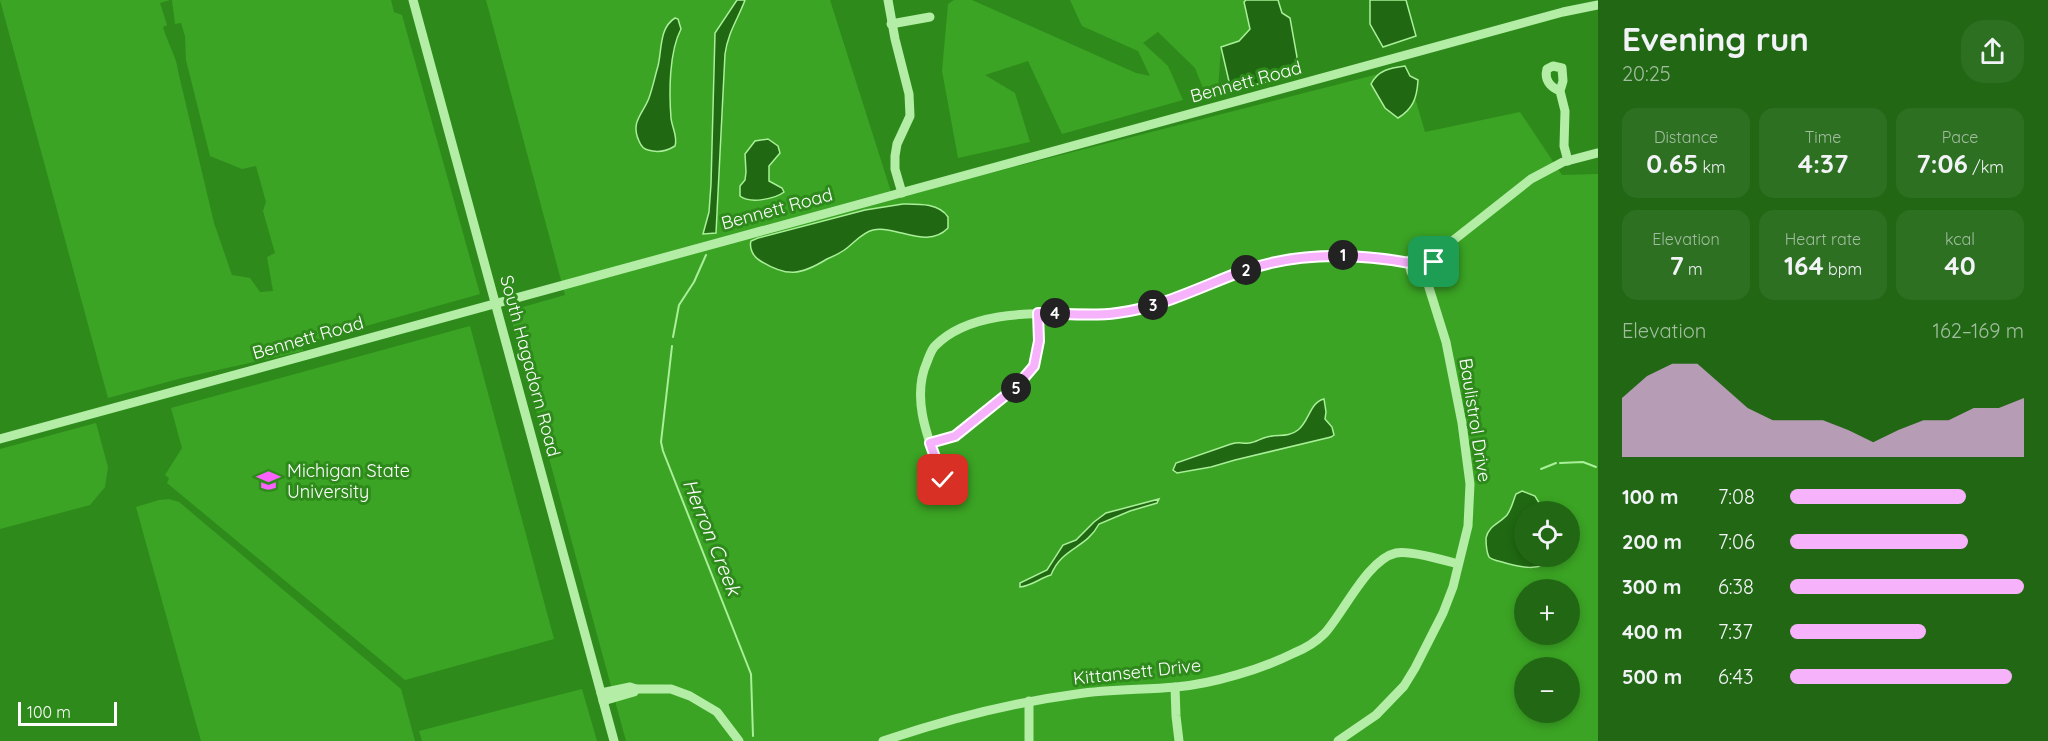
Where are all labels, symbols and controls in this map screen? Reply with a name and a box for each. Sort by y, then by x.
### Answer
text: Evening run [1622,18,1809,59]
button: share [1961,20,2024,83]
street label: Bennett Road [1188,56,1304,107]
text: 20:25 [1622,61,1671,86]
text: Distance [1654,127,1718,147]
text: Time [1805,127,1841,147]
text: Pace [1942,127,1978,147]
text: 0.65 [1646,147,1698,180]
text: 4:37 [1798,147,1848,180]
text: 7:06 [1916,147,1968,180]
text: km [1698,157,1726,177]
text: /km [1968,157,2004,177]
street label: Bennett Road [719,183,835,234]
text: Elevation [1652,229,1720,249]
text: Heart rate [1785,229,1861,249]
text: kcal [1945,229,1975,249]
pin [1408,236,1459,287]
pin: 1 [1328,240,1358,270]
text: 1 [1340,245,1346,265]
icon: arrive [1417,245,1450,278]
text: 7 [1669,249,1684,282]
text: 164 [1784,249,1824,282]
text: 40 [1944,249,1976,282]
pin: 2 [1231,255,1261,285]
text: m [1684,259,1703,279]
text: bpm [1824,259,1862,279]
text: 2 [1241,260,1251,280]
street label: South Hagadorn Road [495,273,566,459]
pin: 3 [1138,290,1168,320]
text: 3 [1149,295,1157,315]
pin: 4 [1040,298,1070,328]
text: 4 [1050,303,1060,323]
street label: Bennett Road [250,311,366,364]
text: Elevation [1622,318,1706,343]
text: 162–169 m [1932,318,2024,343]
street label: Baulistrol Drive [1454,356,1497,483]
pin: 5 [1001,373,1031,403]
text: 5 [1011,378,1021,398]
pin [917,454,968,505]
place label: Michigan State University [287,459,410,503]
icon: check [926,463,959,496]
school or university icon: Michigan State University [256,468,282,494]
water label: Herron Creek [678,475,748,601]
text: 100 m [1622,484,1678,509]
text: 7:08 [1718,484,1755,509]
map controls [1514,501,1580,723]
button: locate [1514,501,1580,567]
text: 200 m [1622,529,1682,554]
text: 7:06 [1718,529,1755,554]
text: 300 m [1622,574,1681,599]
text: 6:38 [1718,574,1754,599]
button: + [1514,579,1580,645]
text: 400 m [1622,619,1682,644]
text: 7:37 [1718,619,1753,644]
street label: Kittansett Drive [1072,653,1202,690]
button: − [1514,657,1580,723]
text: 500 m [1622,664,1682,689]
text: 6:43 [1718,664,1754,689]
scale bar [18,699,117,726]
text: 100 m [27,702,71,722]

